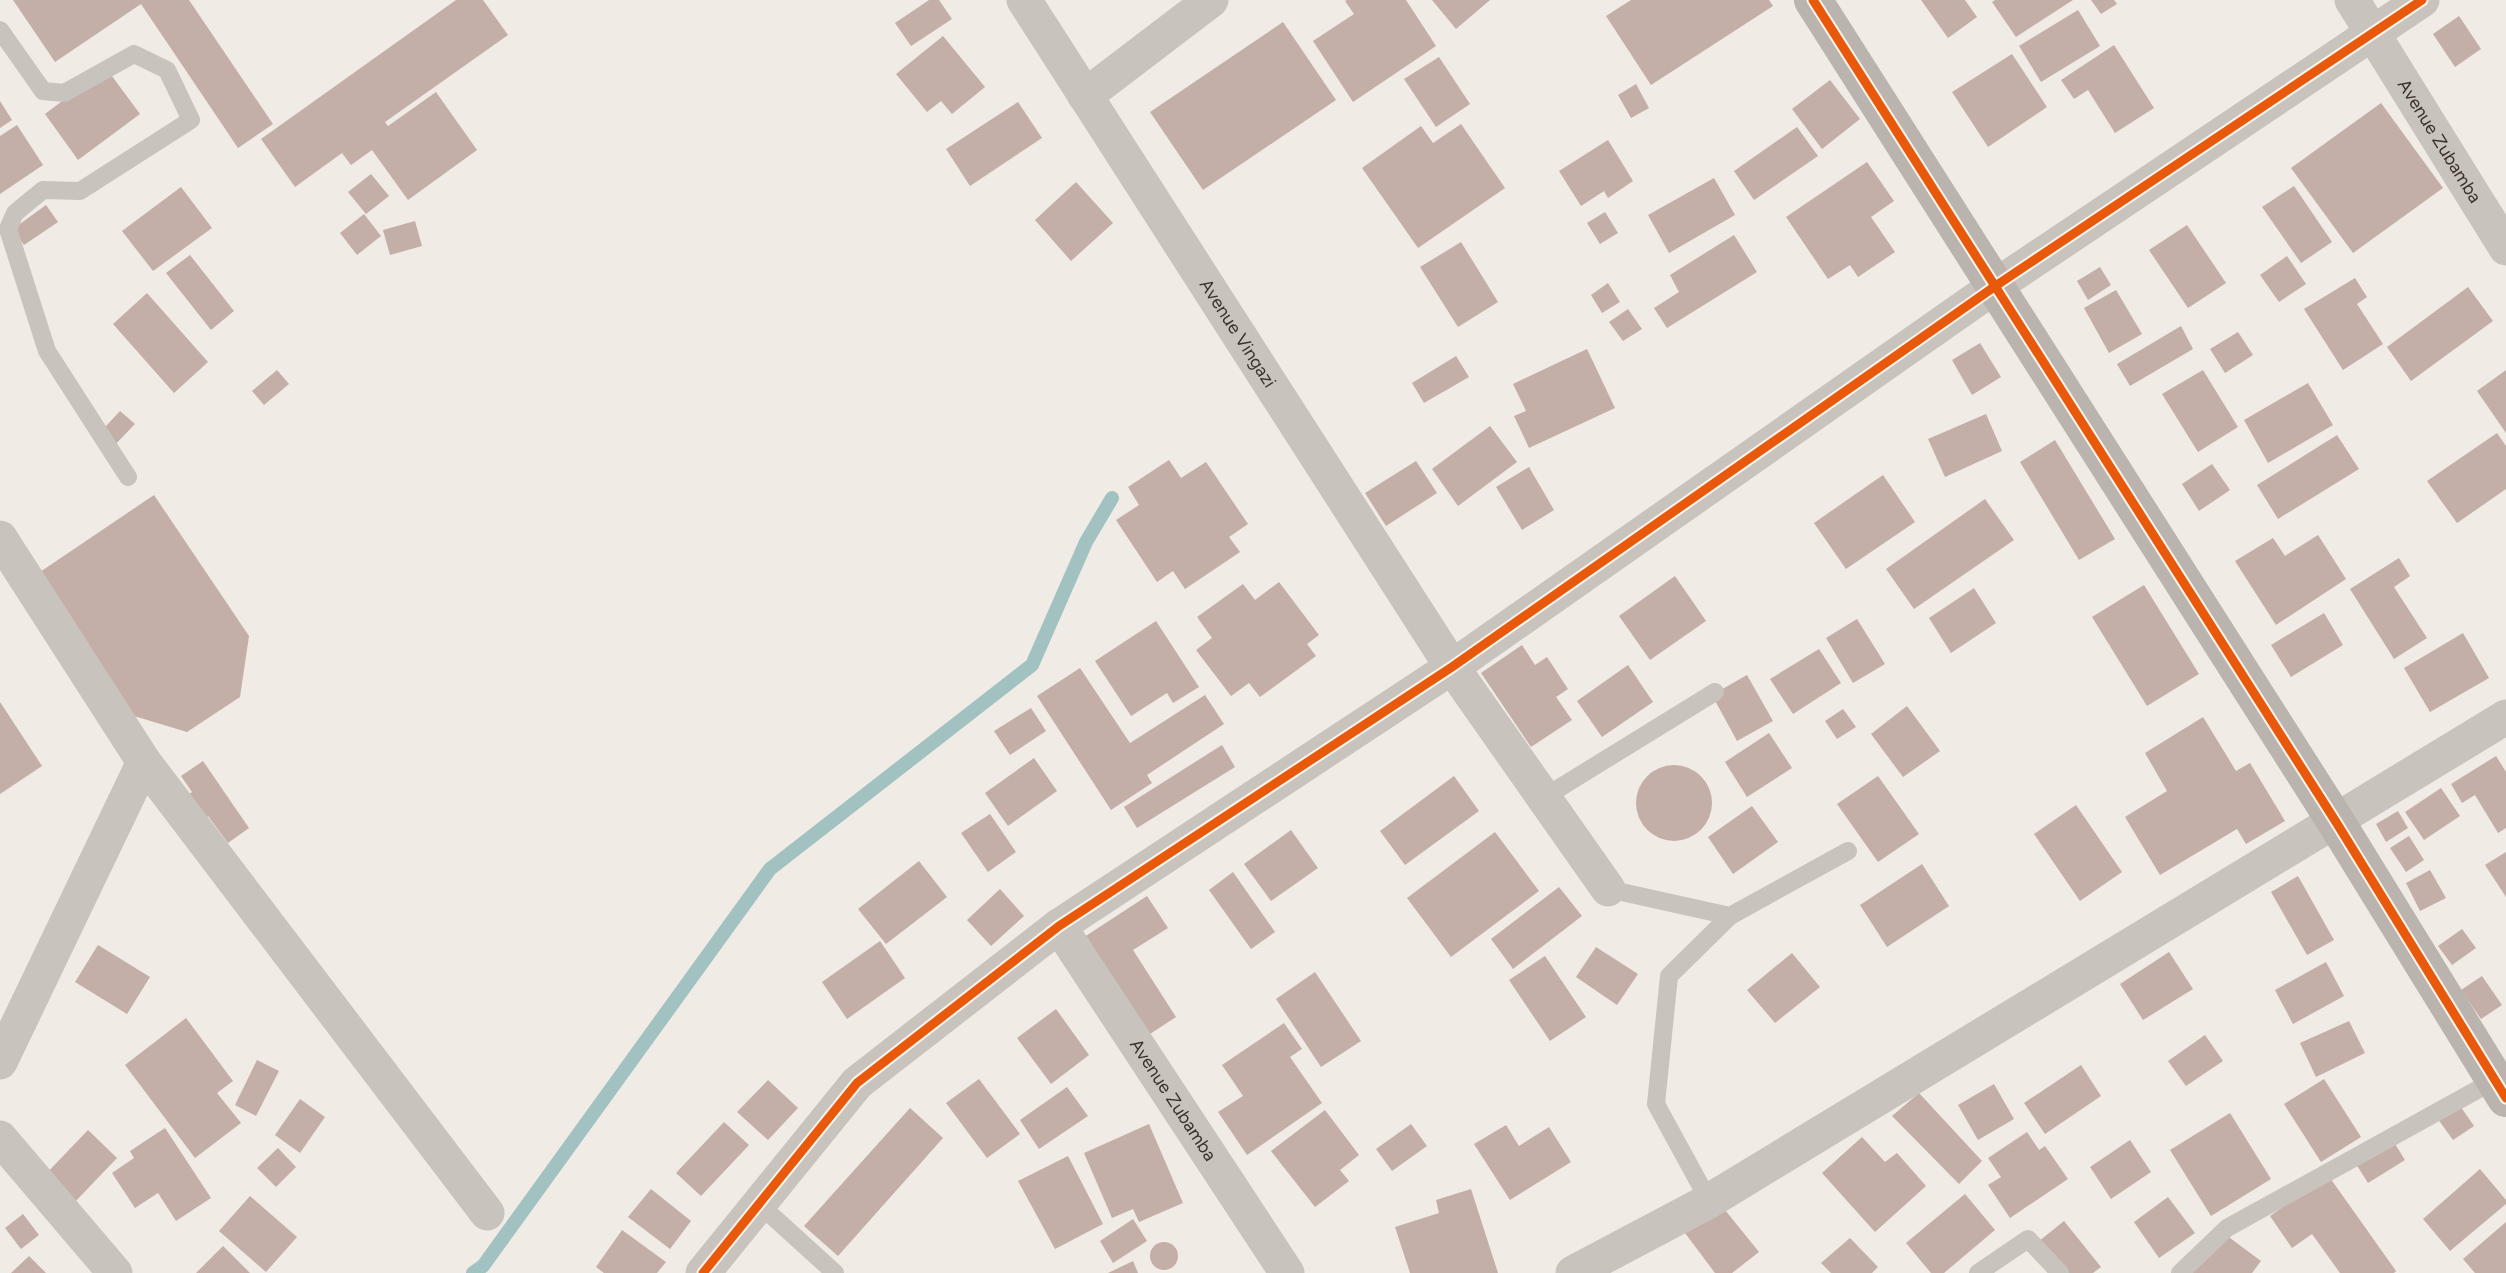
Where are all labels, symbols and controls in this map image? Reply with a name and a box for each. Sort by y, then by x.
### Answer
street label: Avenue Zubamba [2393,75,2486,207]
street label: Avenue Vingazi [1195,275,1281,392]
street label: Avenue Zubamba [1125,1035,1221,1165]

